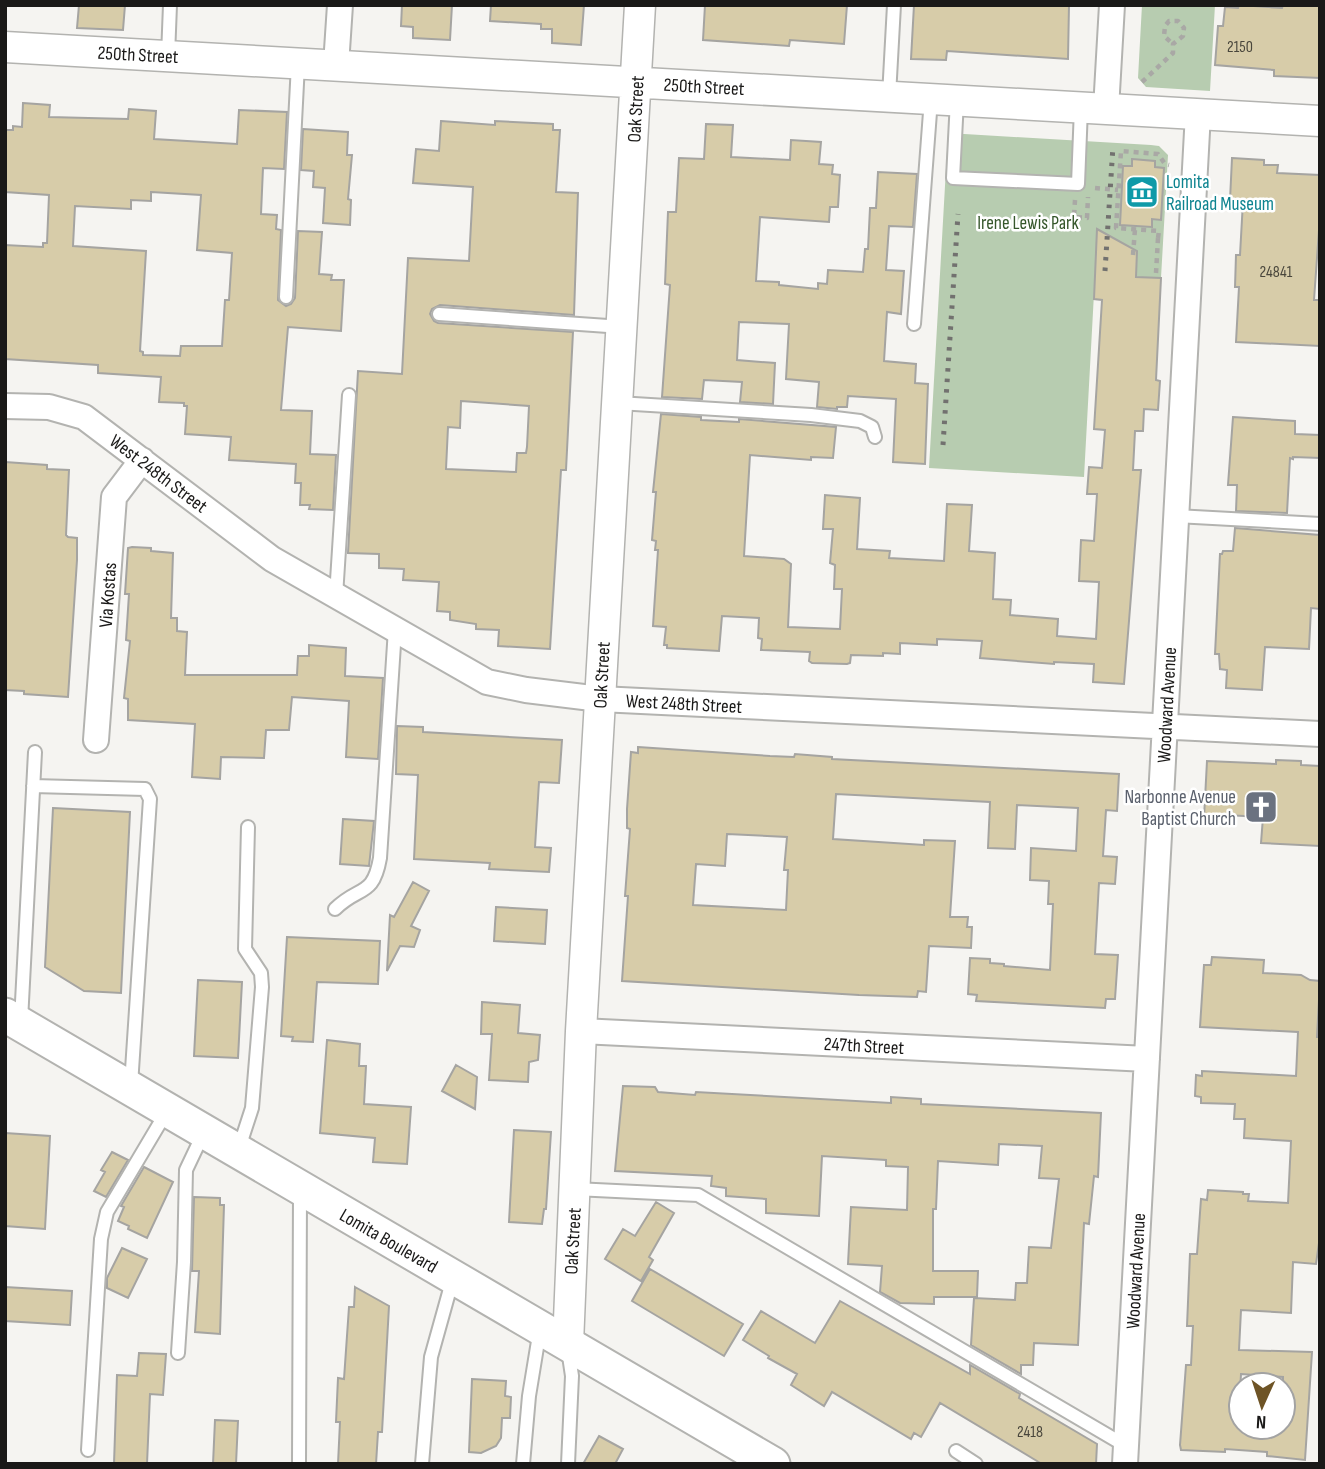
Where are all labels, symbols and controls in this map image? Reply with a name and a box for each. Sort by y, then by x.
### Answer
house number: 2150 [1227,38,1253,57]
street label: 250th Street [97,42,179,69]
street label: 250th Street [663,74,745,101]
street label: Oak Street [623,75,650,143]
place label: Lomita Railroad Museum [1166,171,1274,216]
museum icon: Lomita Railroad Museum [1123,173,1161,211]
park label: Irene Lewis Park [977,212,1080,235]
house number: 24841 [1260,263,1293,282]
street label: West 248th Street [105,430,212,519]
street label: Via Kostas [95,562,122,628]
street label: Oak Street [589,641,616,709]
street label: Woodward Avenue [1153,647,1182,764]
street label: West 248th Street [625,690,743,719]
place label: Narbonne Avenue Baptist Church [1124,786,1236,831]
church icon: Narbonne Avenue Baptist Church [1242,788,1280,826]
street label: 247th Street [823,1033,905,1060]
street label: Lomita Boulevard [335,1204,441,1279]
street label: Oak Street [560,1207,587,1275]
street label: Woodward Avenue [1122,1213,1151,1330]
north arrow [1227,1371,1297,1441]
text: N [1256,1410,1267,1433]
house number: 2418 [1017,1423,1043,1442]

